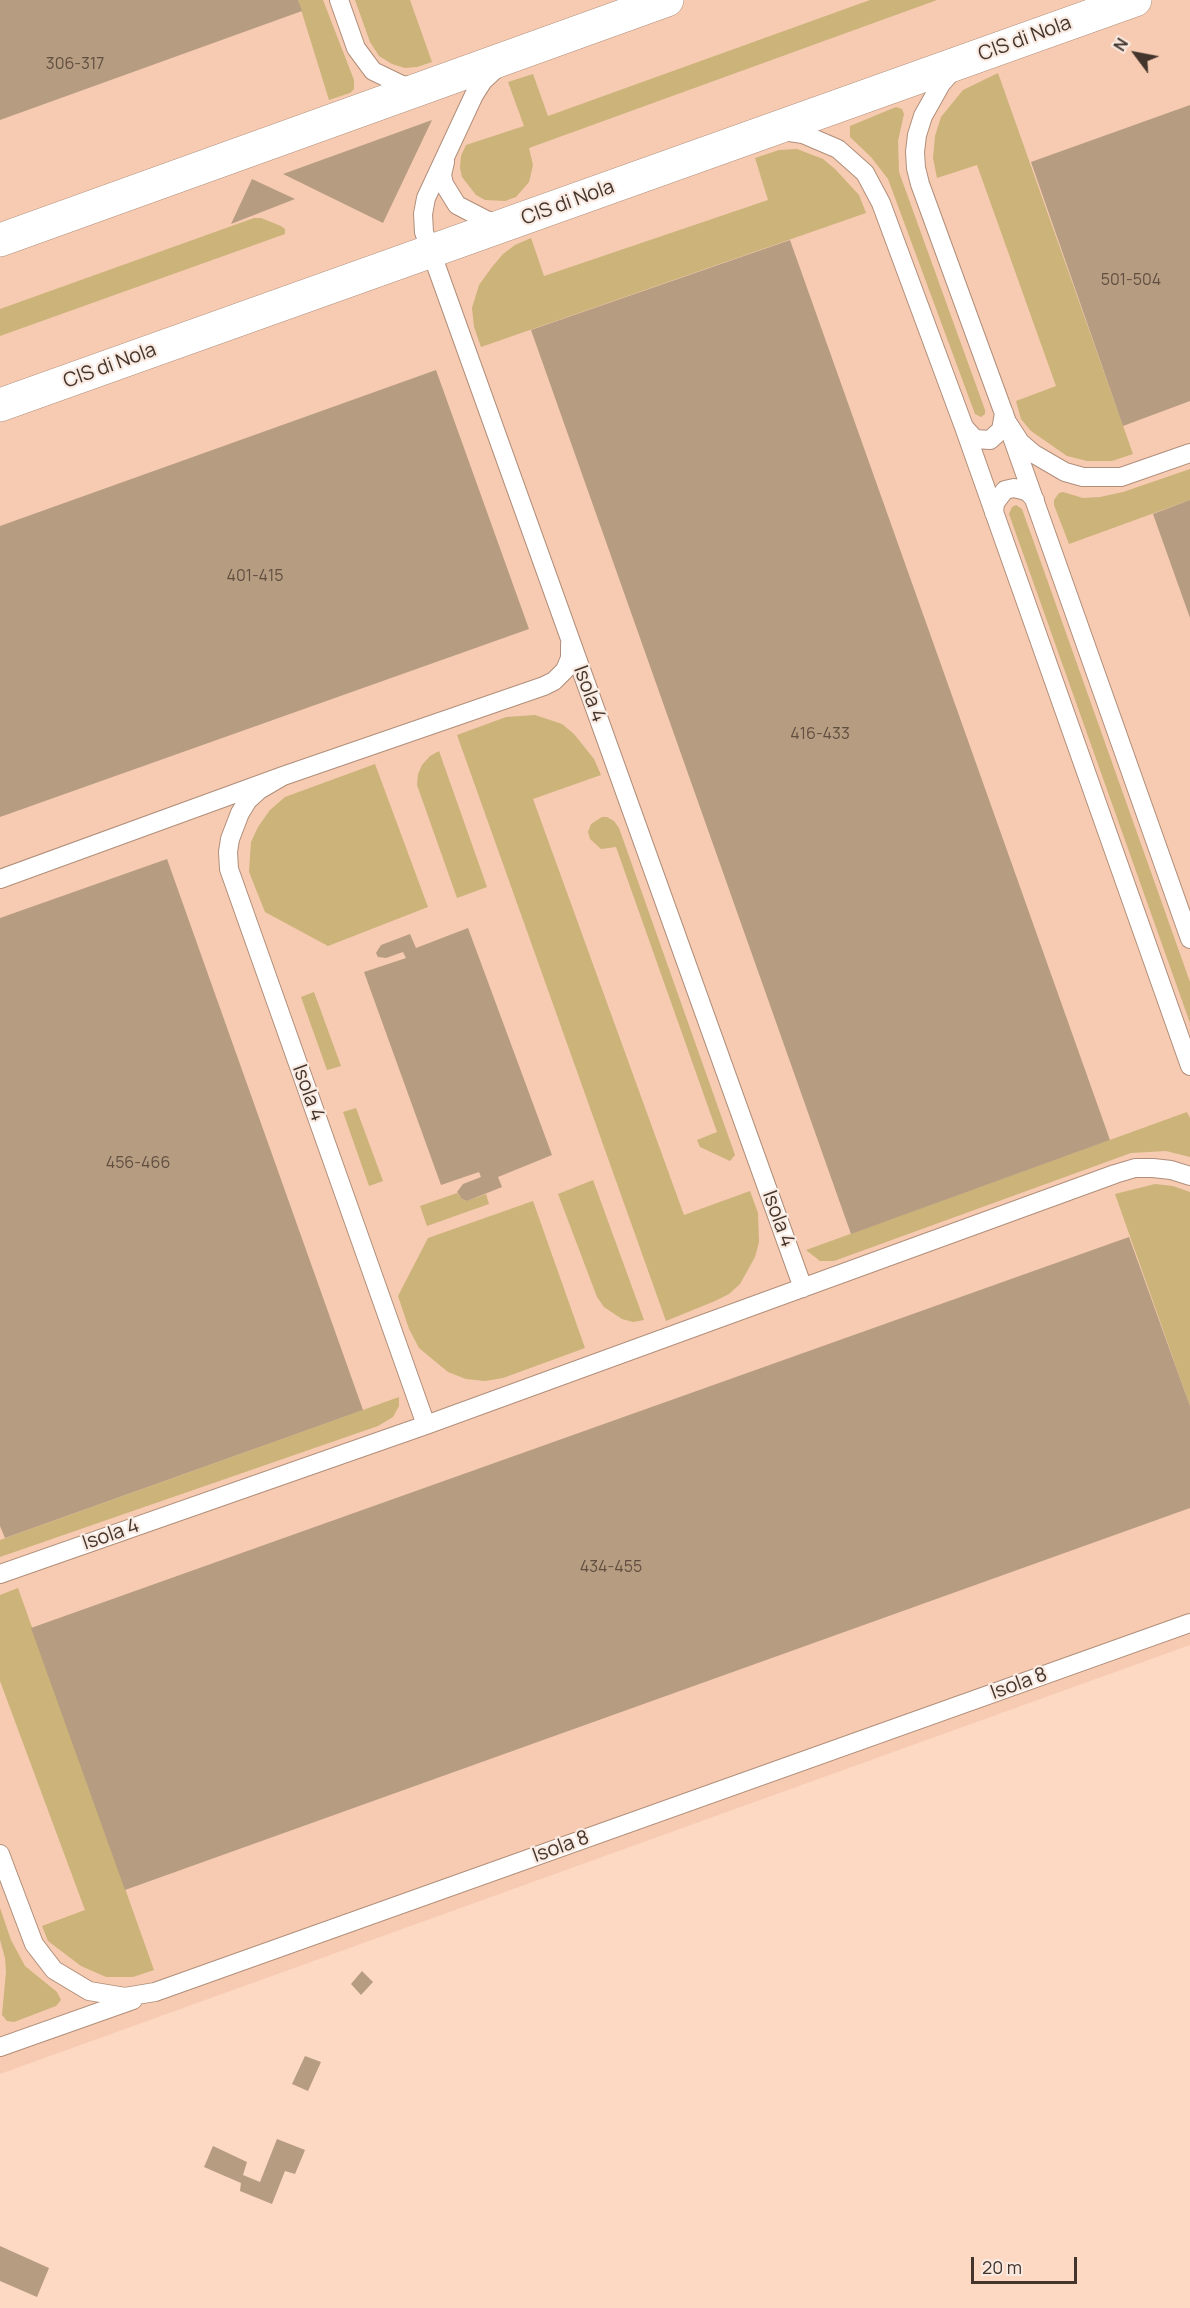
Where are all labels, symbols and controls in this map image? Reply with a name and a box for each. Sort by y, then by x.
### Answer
street label: CIS di Nola [975,11,1075,67]
north arrow [1106,24,1166,84]
text: N [1108,34,1133,55]
house number: 306-317 [46,55,104,75]
street label: CIS di Nola [518,175,618,231]
house number: 501-504 [1101,271,1161,291]
street label: CIS di Nola [60,338,160,394]
house number: 401-415 [226,567,284,587]
street label: Isola 4 [568,662,610,726]
house number: 416-433 [790,725,850,745]
street label: Isola 4 [287,1061,329,1125]
house number: 456-466 [106,1154,170,1174]
street label: Isola 4 [757,1187,799,1251]
street label: Isola 4 [79,1514,143,1556]
house number: 434-455 [580,1558,642,1578]
street label: Isola 8 [987,1663,1051,1705]
street label: Isola 8 [529,1826,593,1868]
scale bar [974,2245,1080,2283]
text: 20 m [982,2255,1022,2279]

